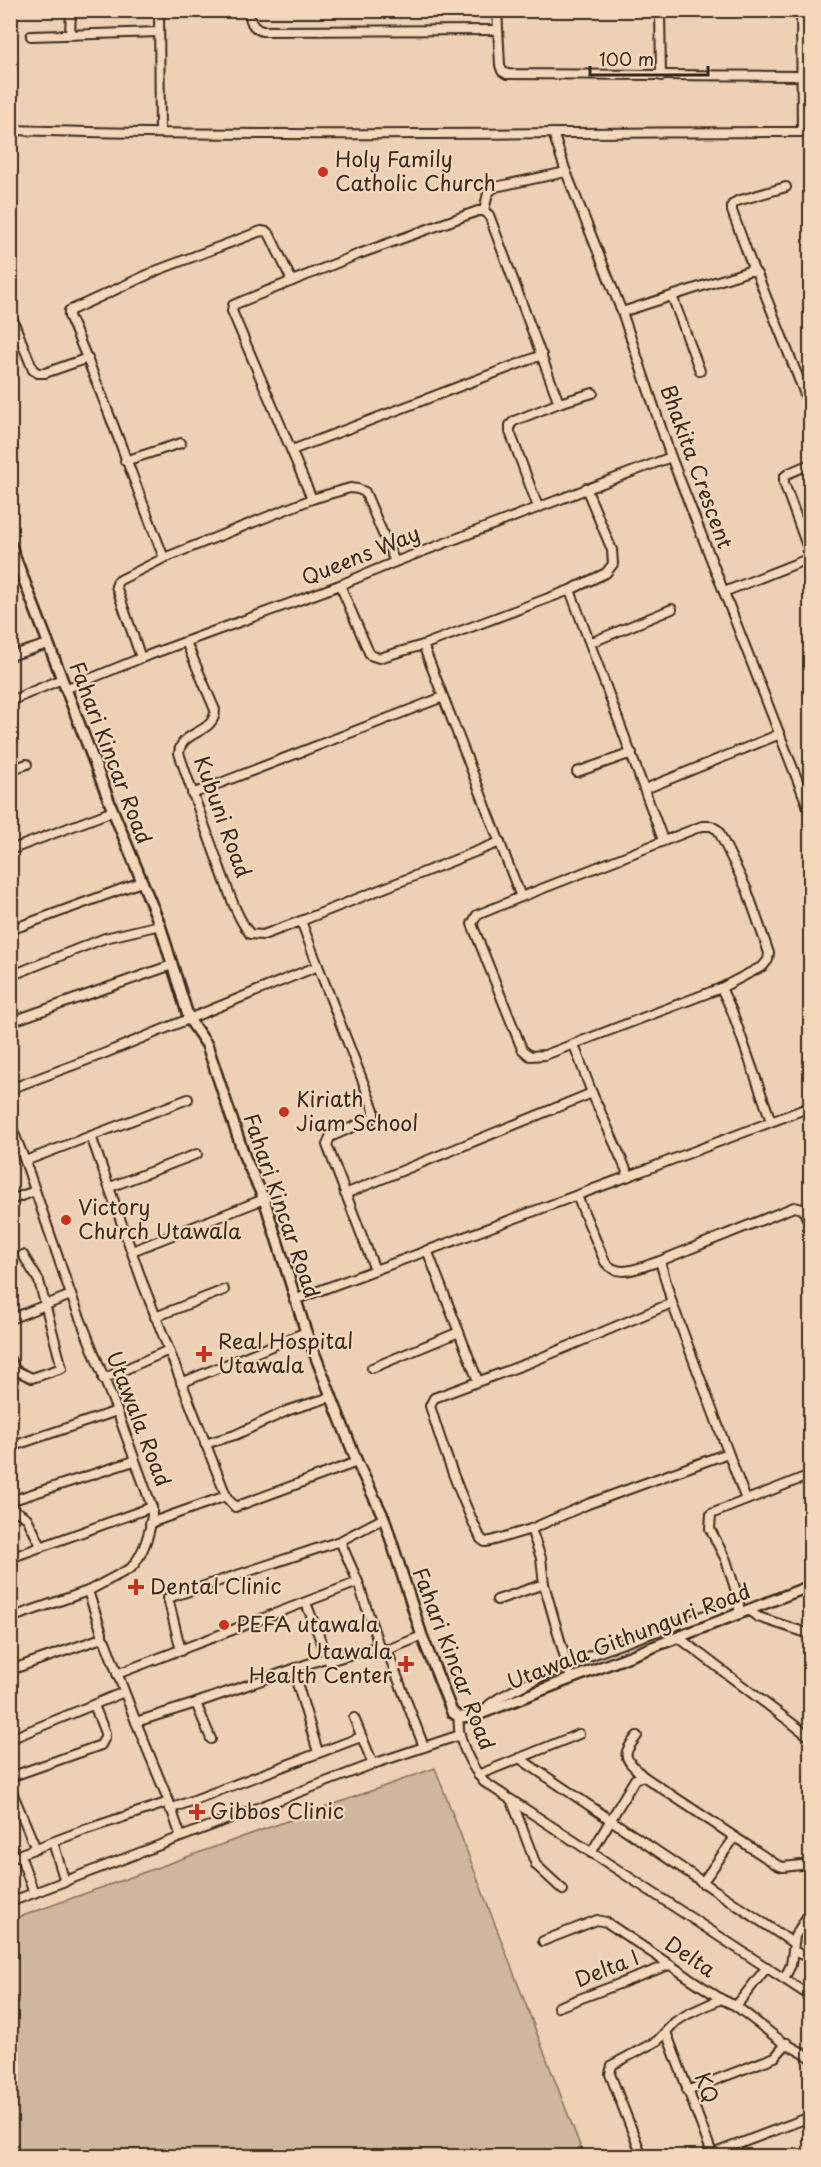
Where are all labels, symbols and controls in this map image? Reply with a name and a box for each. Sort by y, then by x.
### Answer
scale bar [590,39,708,77]
text: 100 m [599,45,654,72]
place label: Holy Family Catholic Church [335,142,496,198]
marker: Holy Family Catholic Church [316,165,330,179]
street label: Bhakita Crescent [653,380,742,553]
street label: Queens Way [296,516,424,592]
street label: Fahari Kincar Road [62,656,161,848]
street label: Kubuni Road [187,751,261,882]
place label: Kiriath Jiam School [296,1082,418,1138]
marker: Kiriath Jiam School [277,1105,291,1119]
street label: Fahari Kincar Road [236,1109,330,1302]
place label: Victory Church Utawala [78,1190,242,1246]
marker: Victory Church Utawala [59,1213,73,1227]
place label: Real Hospital Utawala [218,1324,353,1380]
marker: Real Hospital Utawala [195,1345,213,1363]
street label: Utawala Road [99,1346,180,1491]
street label: Fahari Kincar Road [405,1562,504,1754]
place label: Dental Clinic [150,1569,281,1601]
street label: Utawala Githunguri Road [502,1574,755,1696]
marker: Dental Clinic [127,1578,145,1596]
place label: PEFA utawala [236,1607,380,1639]
marker: PEFA utawala [217,1618,231,1632]
place label: Utawala Health Center [249,1634,393,1690]
marker: Utawala Health Center [397,1655,415,1673]
place label: Gibbos Clinic [210,1794,344,1826]
marker: Gibbos Clinic [188,1803,206,1821]
street label: Delta [659,1927,723,1984]
street label: Delta I [569,1940,643,1994]
street label: KQ [688,2067,728,2107]

